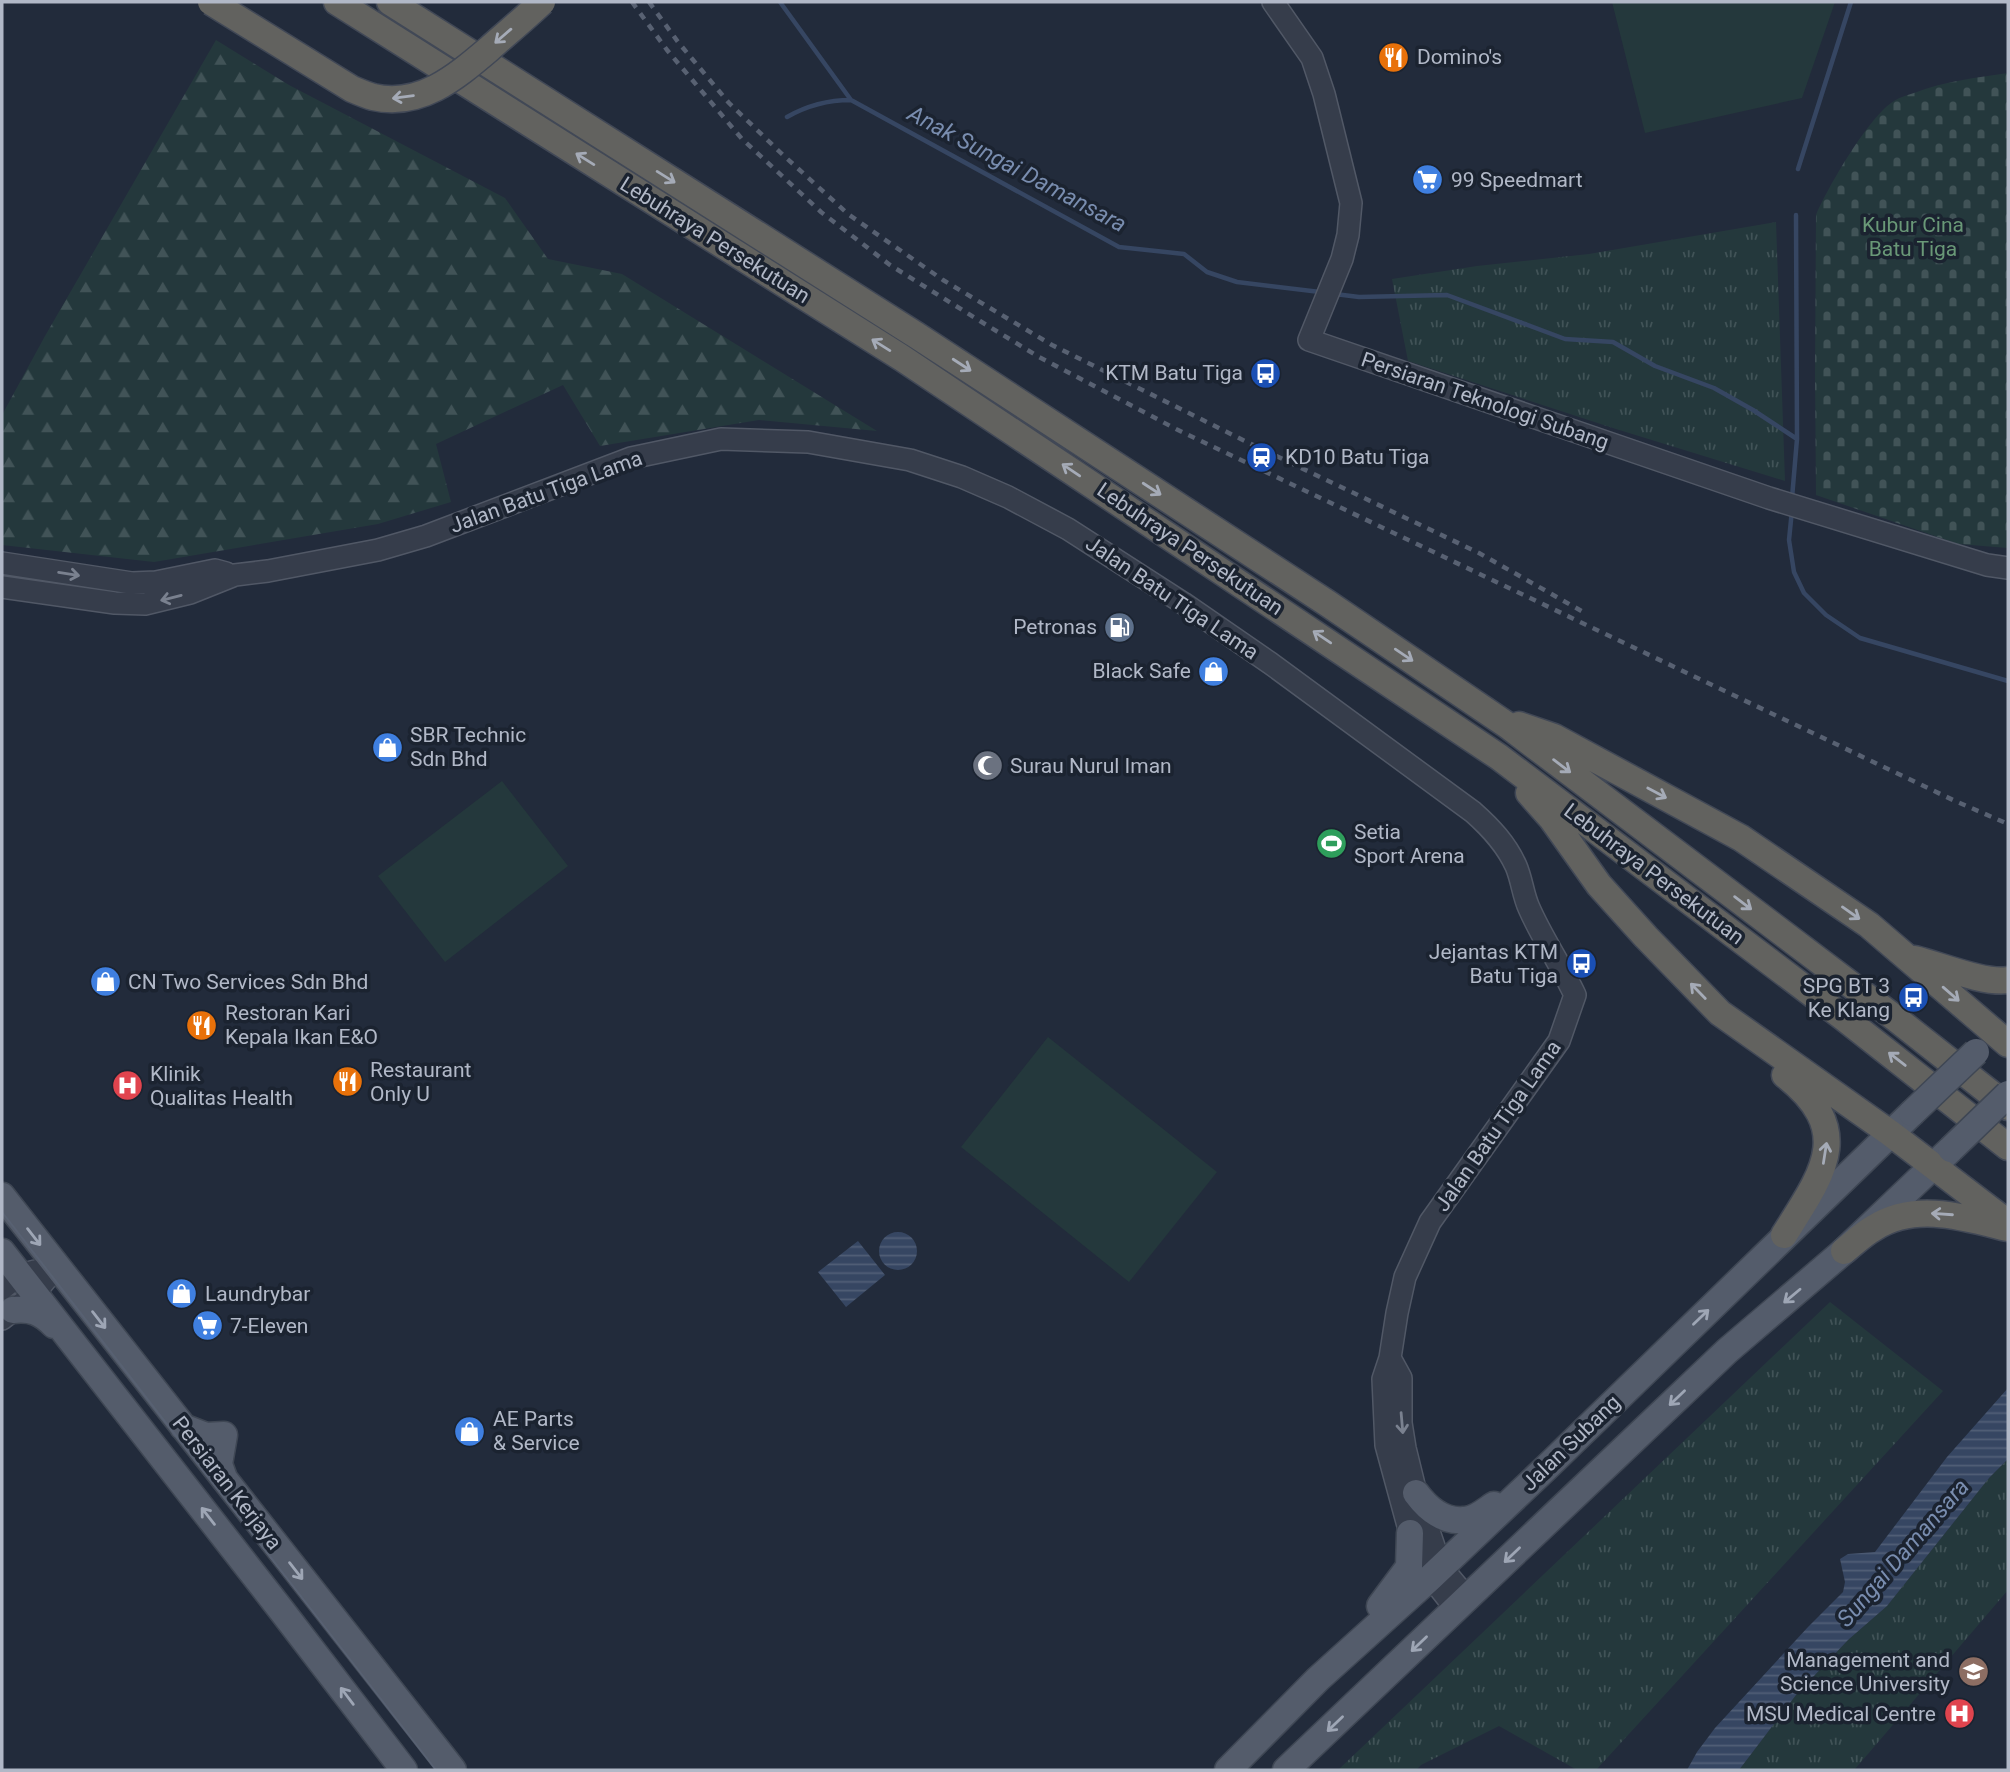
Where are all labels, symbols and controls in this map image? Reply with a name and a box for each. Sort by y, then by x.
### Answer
one-way arrow [495,28,513,44]
restaurant icon: Domino's [1377,40,1411,74]
place label: Domino's [1417,45,1502,69]
one-way arrow [392,91,415,104]
water label: Anak Sungai Damansara [902,100,1131,238]
one-way arrow [576,152,595,166]
supermarket icon: 99 Speedmart [1411,163,1445,197]
place label: 99 Speedmart [1451,168,1583,192]
one-way arrow [656,170,676,184]
street label: Lebuhraya Persekutuan [616,172,814,308]
park label: Kubur Cina Batu Tiga [1862,213,1964,261]
one-way arrow [872,337,892,351]
street label: Persiaran Teknologi Subang [1358,347,1612,455]
bus stop icon: KTM Batu Tiga [1249,356,1283,390]
one-way arrow [951,358,971,372]
place label: KTM Batu Tiga [1105,361,1243,385]
station icon: KD10 Batu Tiga [1245,440,1279,474]
place label: KD10 Batu Tiga [1285,445,1429,469]
street label: Jalan Batu Tiga Lama [447,446,645,538]
one-way arrow [1062,463,1081,478]
street label: Lebuhraya Persekutuan [1093,478,1287,620]
one-way arrow [1142,483,1162,497]
street label: Jalan Batu Tiga Lama [1081,531,1263,665]
one-way arrow [57,567,80,580]
one-way arrow [160,592,183,605]
fuel station icon: Petronas [1103,610,1137,644]
place label: Petronas [1013,615,1097,639]
one-way arrow [1313,630,1332,644]
one-way arrow [1394,648,1413,663]
shop icon: Black Safe [1197,654,1231,688]
place label: Black Safe [1092,659,1191,683]
place label: SBR Technic Sdn Bhd [410,723,526,771]
shop icon: SBR Technic Sdn Bhd [370,730,404,764]
mosque icon: Surau Nurul Iman [970,749,1004,783]
place label: Surau Nurul Iman [1010,754,1172,778]
one-way arrow [1552,759,1570,774]
one-way arrow [1647,786,1667,800]
street label: Lebuhraya Persekutuan [1559,799,1749,949]
place label: Setia Sport Arena [1354,820,1465,868]
sports icon: Setia Sport Arena [1314,827,1348,861]
one-way arrow [1734,896,1752,911]
one-way arrow [1841,906,1860,920]
place label: Jejantas KTM Batu Tiga [1429,940,1558,988]
bus stop icon: Jejantas KTM Batu Tiga [1564,947,1598,981]
shop icon: CN Two Services Sdn Bhd [88,965,122,999]
place label: CN Two Services Sdn Bhd [128,970,368,994]
place label: SPG BT 3 Ke Klang [1803,974,1890,1022]
bus stop icon: SPG BT 3 Ke Klang [1896,981,1930,1015]
one-way arrow [1690,983,1707,1000]
one-way arrow [1942,986,1960,1002]
place label: Restoran Kari Kepala Ikan E&O [225,1001,378,1049]
restaurant icon: Restoran Kari Kepala Ikan E&O [185,1008,219,1042]
street label: Jalan Batu Tiga Lama [1430,1036,1566,1216]
one-way arrow [1888,1052,1906,1067]
place label: Restaurant Only U [370,1058,472,1106]
place label: Klinik Qualitas Health [150,1062,293,1110]
restaurant icon: Restaurant Only U [330,1065,364,1099]
hospital icon: Klinik Qualitas Health [110,1069,144,1103]
one-way arrow [1819,1142,1832,1165]
one-way arrow [1931,1208,1954,1221]
one-way arrow [26,1227,41,1245]
shop icon: Laundrybar [165,1277,199,1311]
place label: Laundrybar [205,1282,310,1306]
one-way arrow [1783,1288,1801,1304]
supermarket icon: 7-Eleven [190,1309,224,1343]
one-way arrow [1692,1309,1709,1326]
one-way arrow [91,1310,107,1328]
place label: 7-Eleven [230,1314,308,1338]
street label: Jalan Subang [1517,1390,1625,1496]
one-way arrow [1669,1390,1686,1407]
place label: AE Parts & Service [493,1407,580,1455]
one-way arrow [1396,1411,1409,1434]
street label: Persiaran Kerjaya [168,1412,286,1554]
shop icon: AE Parts & Service [453,1414,487,1448]
water label: Sungai Damansara [1831,1473,1975,1633]
one-way arrow [200,1507,216,1525]
one-way arrow [1504,1547,1521,1564]
one-way arrow [288,1561,304,1579]
one-way arrow [1411,1635,1428,1652]
place label: Management and Science University [1780,1648,1950,1696]
school or university icon: Management and Science University [1956,1655,1990,1689]
one-way arrow [339,1687,354,1706]
hospital icon: MSU Medical Centre [1942,1697,1976,1731]
place label: MSU Medical Centre [1746,1702,1936,1726]
one-way arrow [1326,1716,1343,1733]

